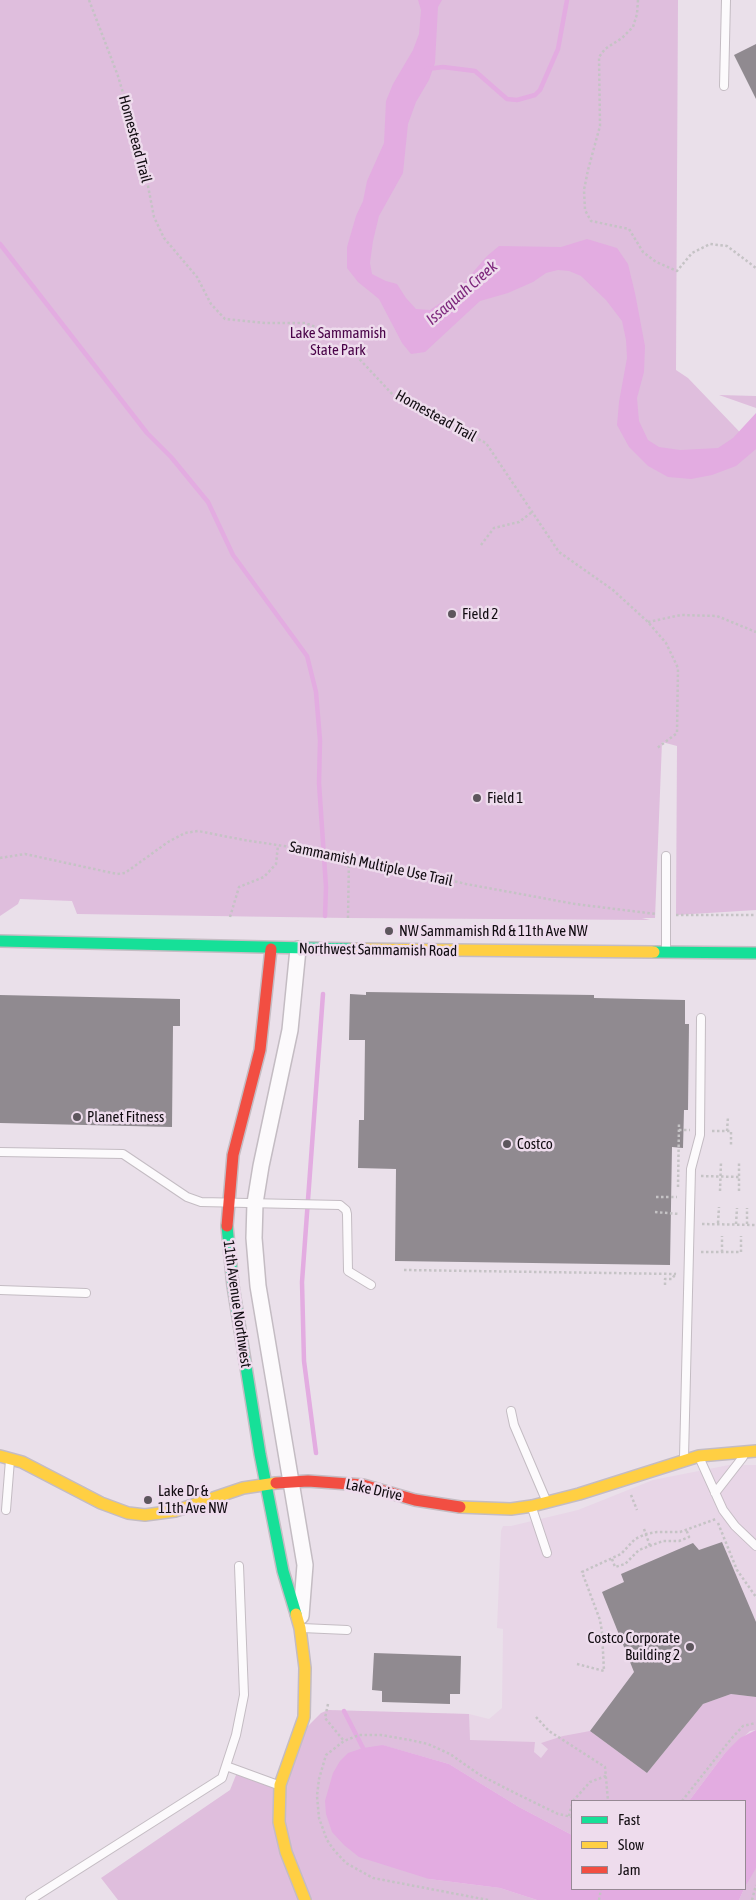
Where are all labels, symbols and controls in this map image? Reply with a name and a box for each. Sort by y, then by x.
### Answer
street label: Homestead Trail [115,93,155,185]
water label: Issaquah Creek [422,257,502,329]
park label: Lake Sammamish State Park [290,324,386,359]
street label: Homestead Trail [392,386,480,446]
place label: Field 2 [462,605,498,623]
marker: Field 2 [446,608,458,620]
place label: Field 1 [487,789,523,807]
marker: Field 1 [471,792,483,804]
street label: Sammamish Multiple Use Trail [288,838,454,890]
place label: NW Sammamish Rd & 11th Ave NW [399,922,588,940]
marker: NW Sammamish Rd & 11th Ave NW [383,925,395,937]
street label: Northwest Sammamish Road [299,940,457,960]
place label: Planet Fitness [87,1108,164,1126]
marker: Planet Fitness [71,1111,83,1123]
place label: Costco [517,1135,553,1153]
marker: Costco [501,1138,513,1150]
street label: 11th Avenue Northwest [219,1239,255,1369]
street label: Lake Drive [344,1475,404,1505]
place label: Lake Dr & 11th Ave NW [158,1482,228,1517]
marker: Lake Dr & 11th Ave NW [142,1494,154,1506]
place label: Costco Corporate Building 2 [588,1629,680,1664]
marker: Costco Corporate Building 2 [684,1641,696,1653]
legend [571,1800,746,1890]
text: Fast [618,1811,640,1828]
text: Slow [618,1836,644,1853]
text: Jam [618,1861,641,1878]

